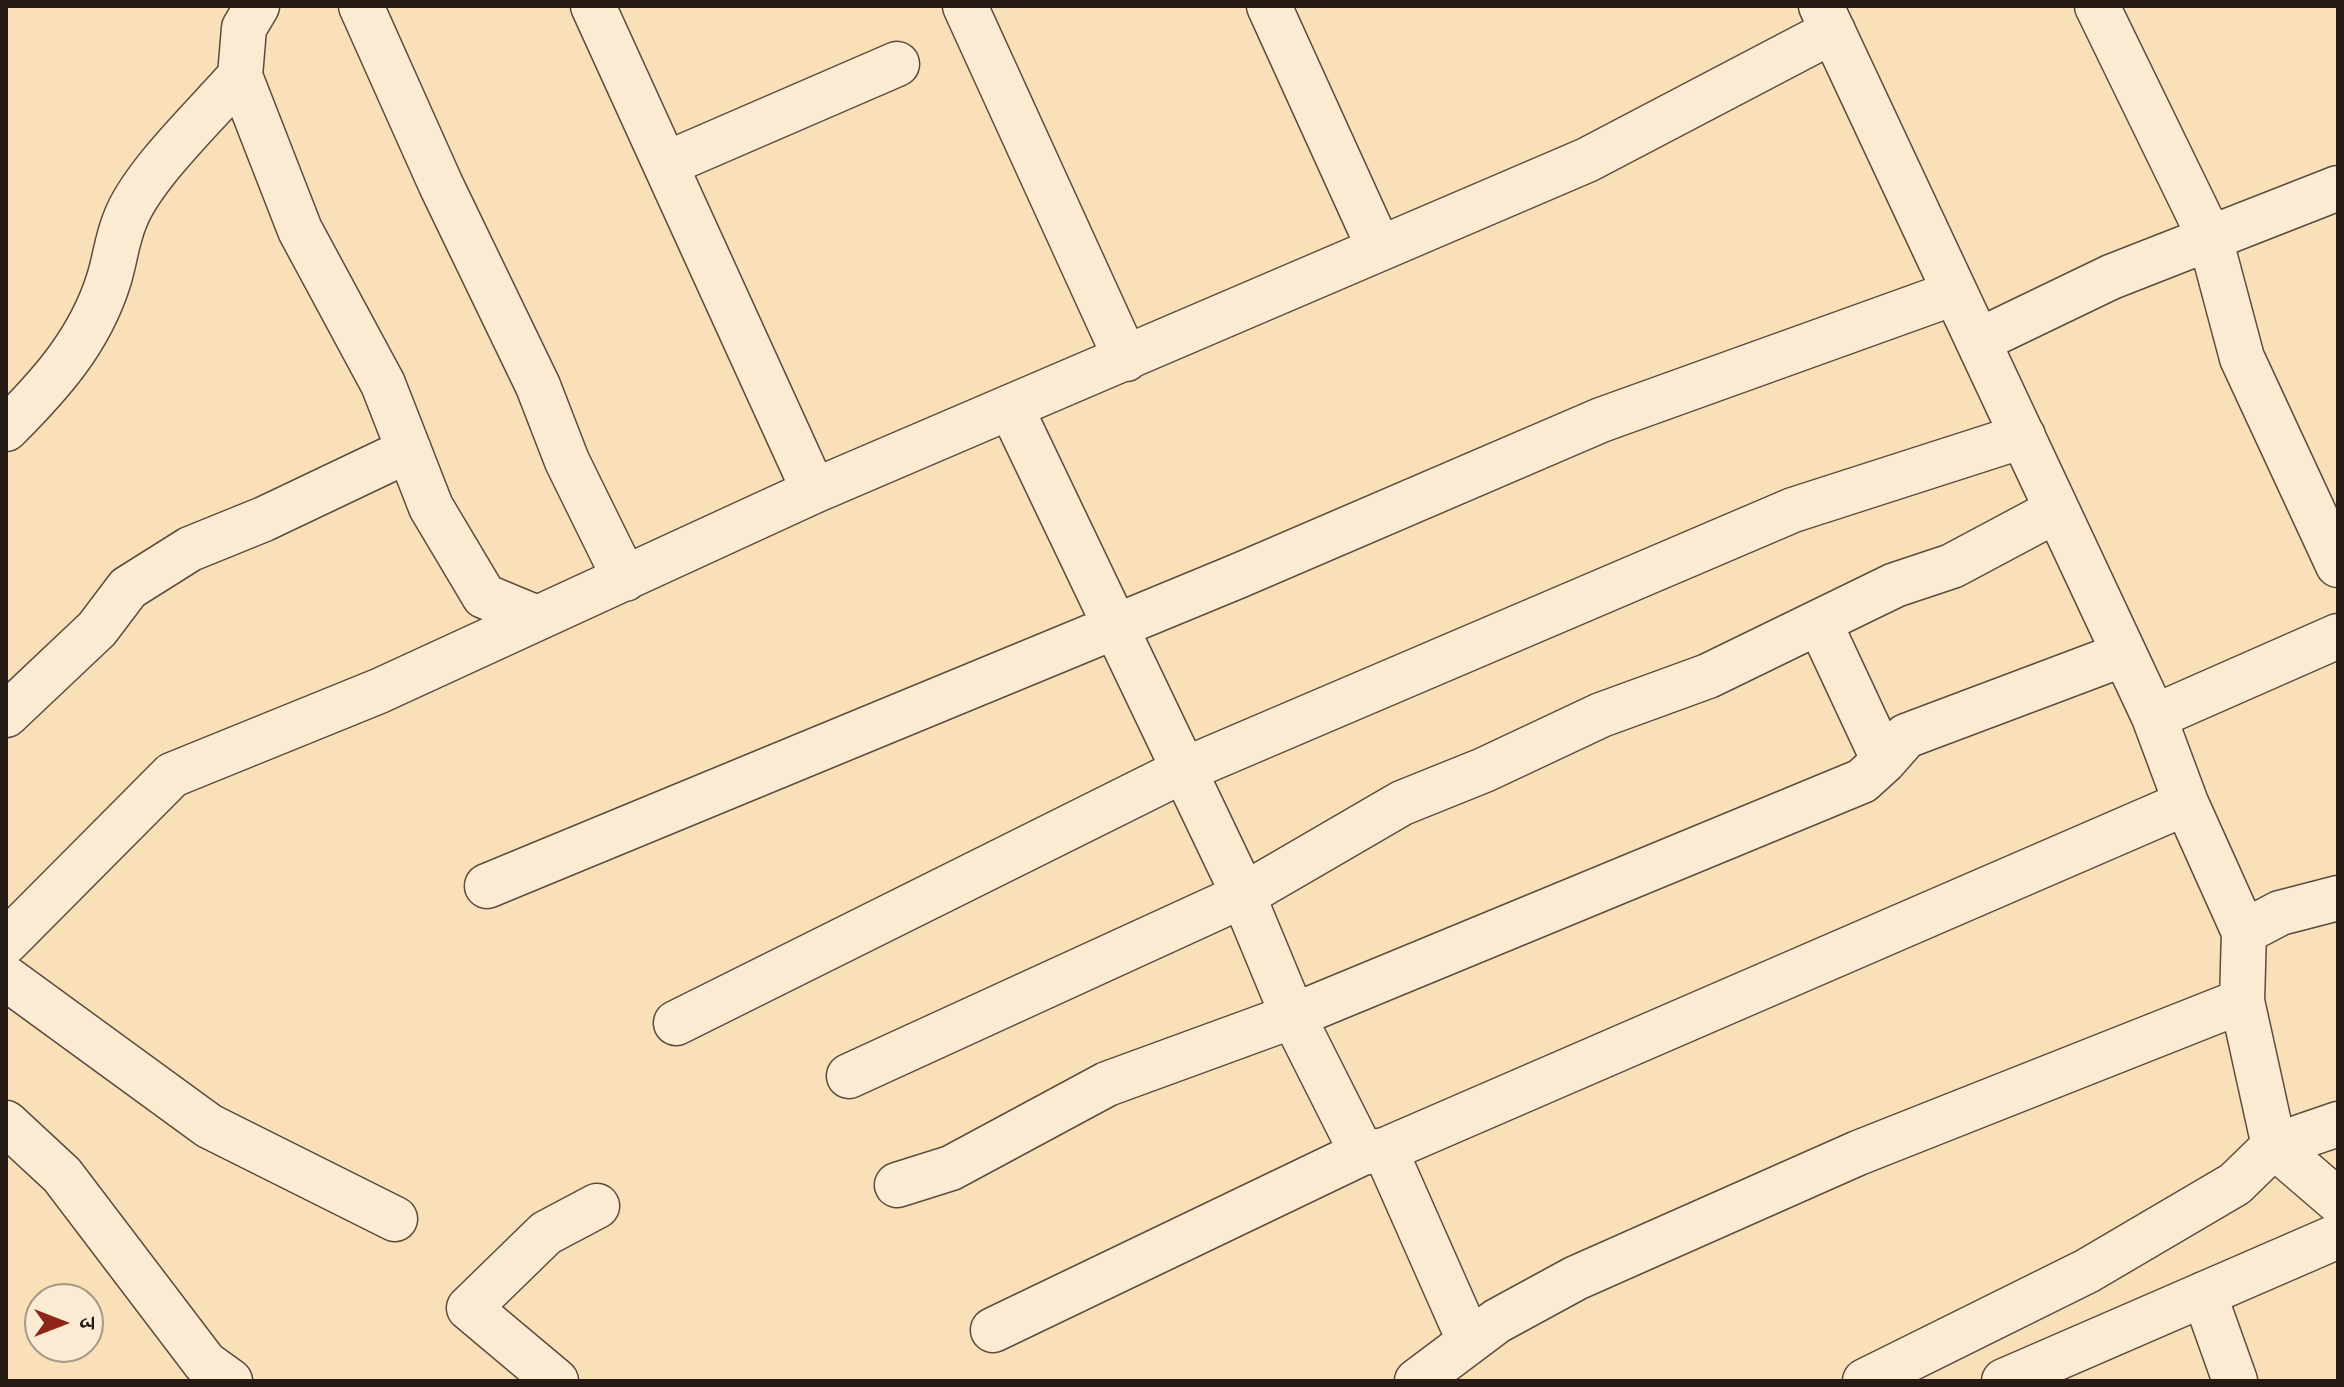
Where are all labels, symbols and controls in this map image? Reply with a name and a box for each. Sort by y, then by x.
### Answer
north arrow [24,1283,104,1363]
text: उ [72,1317,100,1329]

